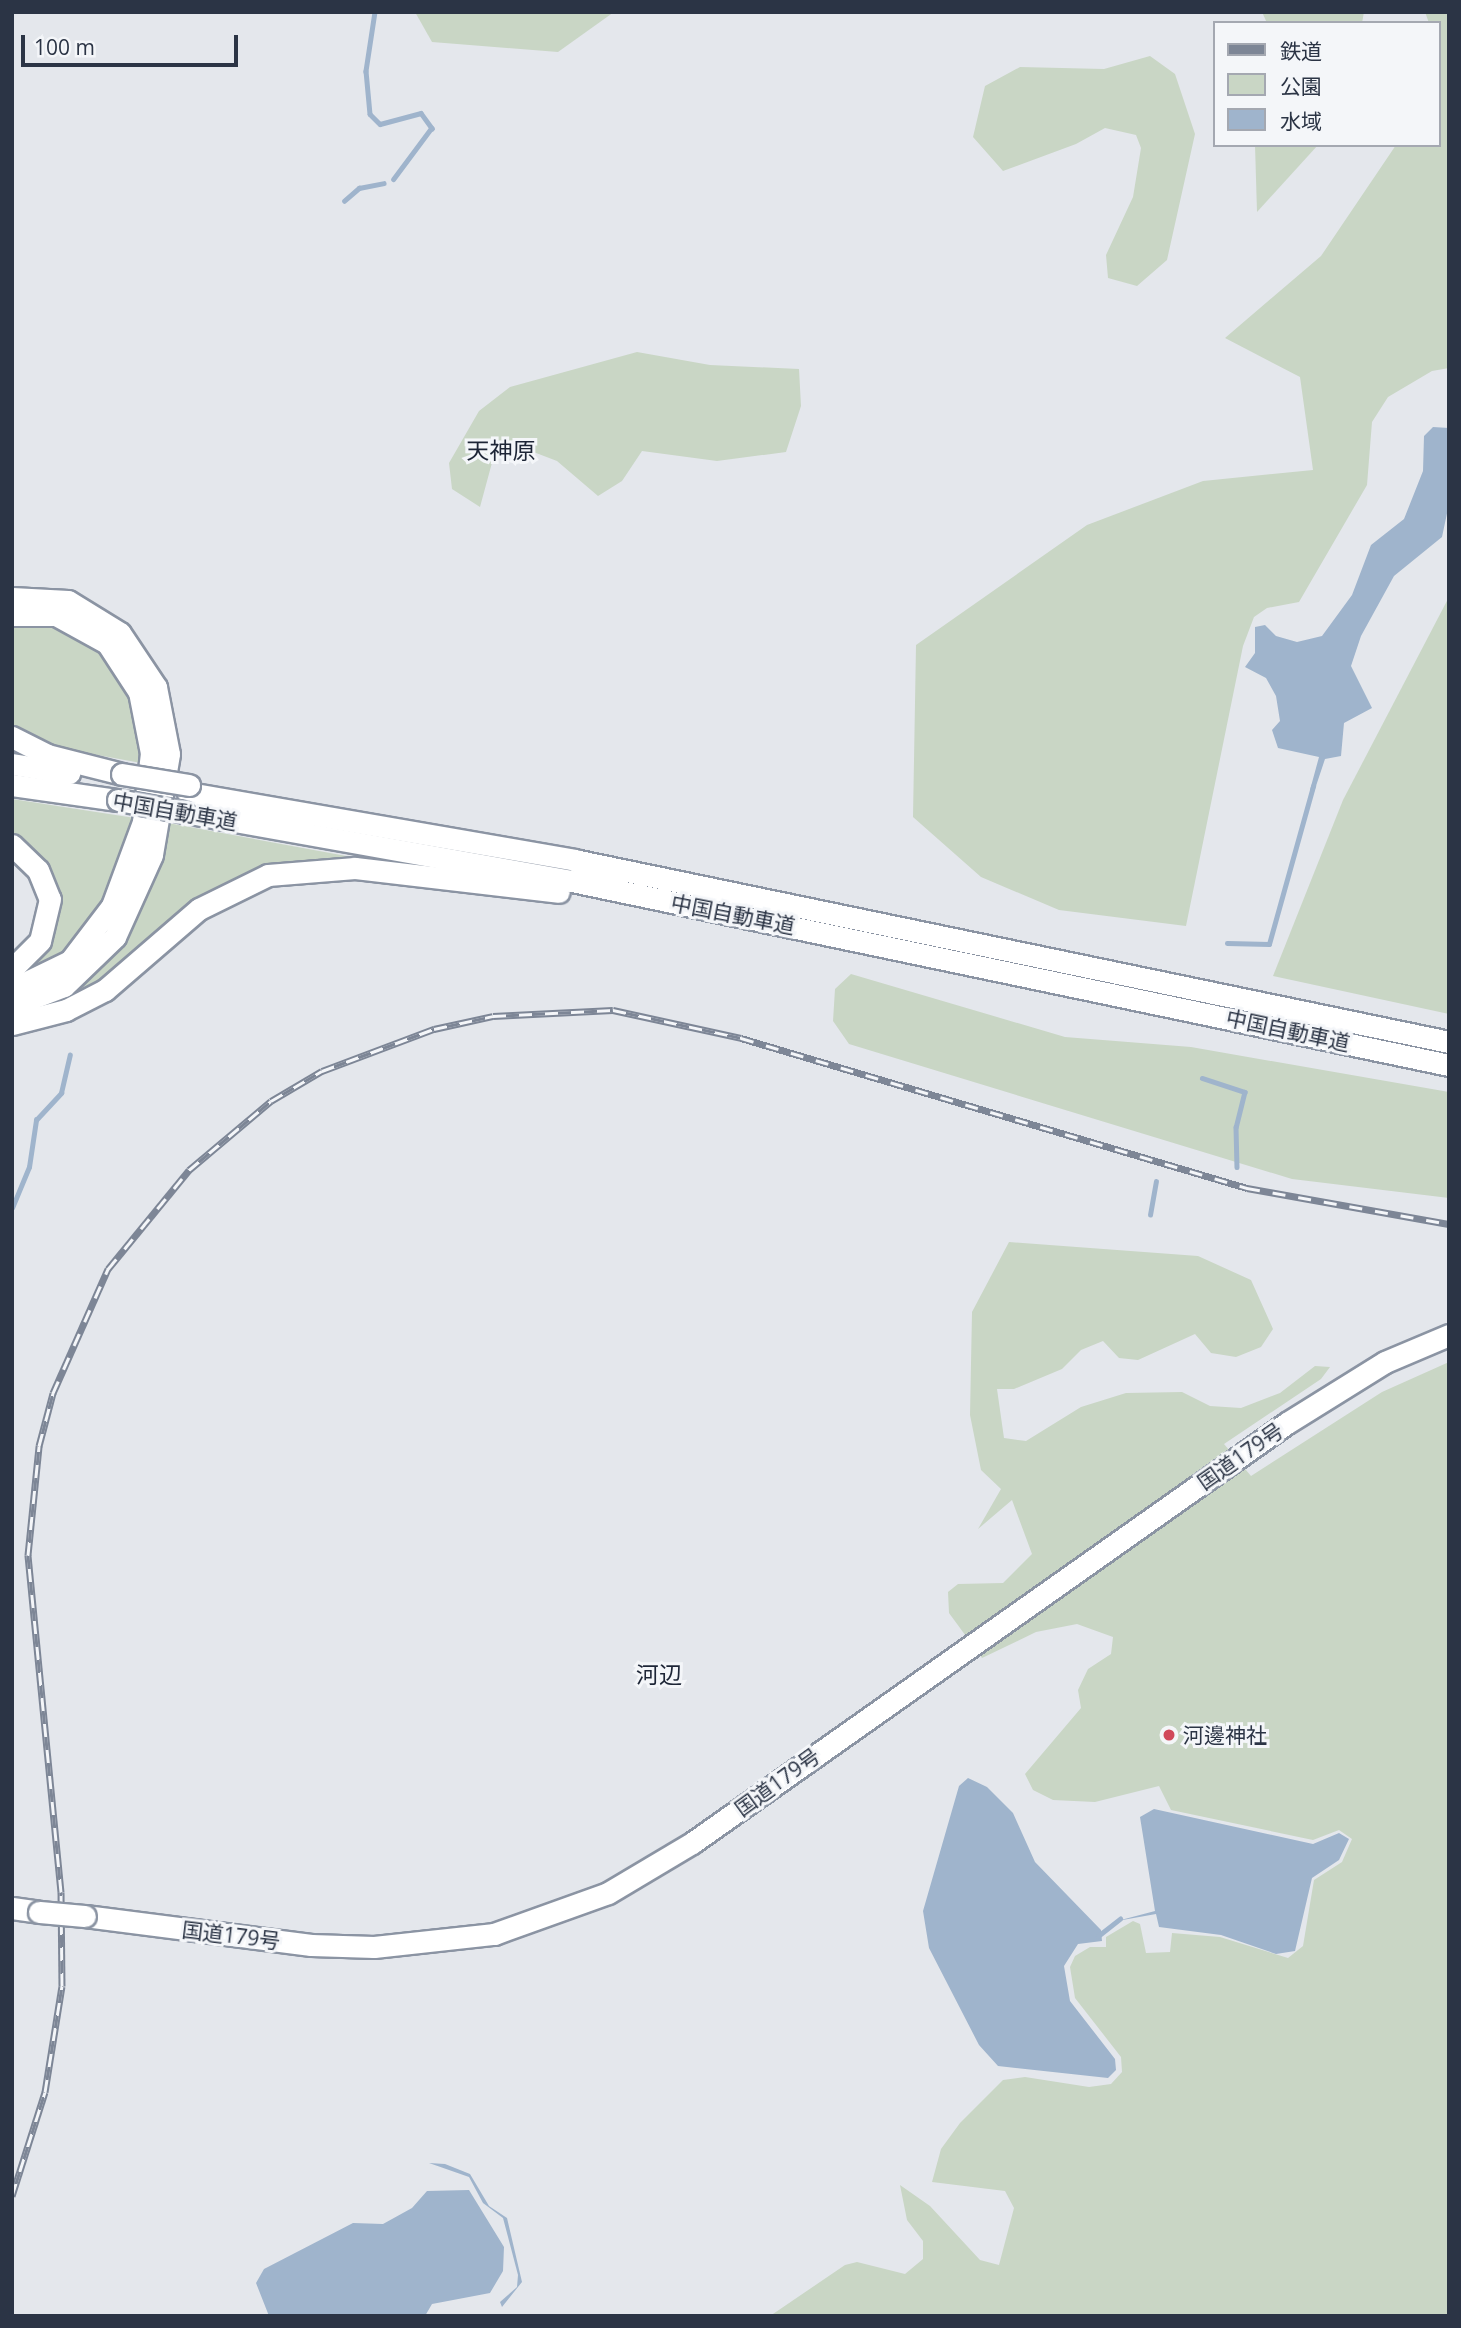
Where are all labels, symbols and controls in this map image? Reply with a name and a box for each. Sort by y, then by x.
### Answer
scale bar [24,21,242,65]
legend [1212,21,1440,147]
text: 100 m [34,33,95,61]
text: 鉄道 [1280,37,1322,65]
text: 公園 [1280,72,1322,100]
text: 水域 [1280,107,1322,135]
district label: 天神原 [467,436,535,464]
street label: 中国自動車道 [111,788,239,834]
street label: 中国自動車道 [669,890,797,938]
street label: 中国自動車道 [1224,1005,1352,1055]
street label: 国道179号 [1192,1417,1288,1495]
district label: 河辺 [636,1660,682,1688]
place label: 河邊神社 [1183,1722,1267,1748]
marker: 河邊神社 [1161,1727,1177,1743]
street label: 国道179号 [730,1743,824,1821]
street label: 国道179号 [180,1916,282,1954]

